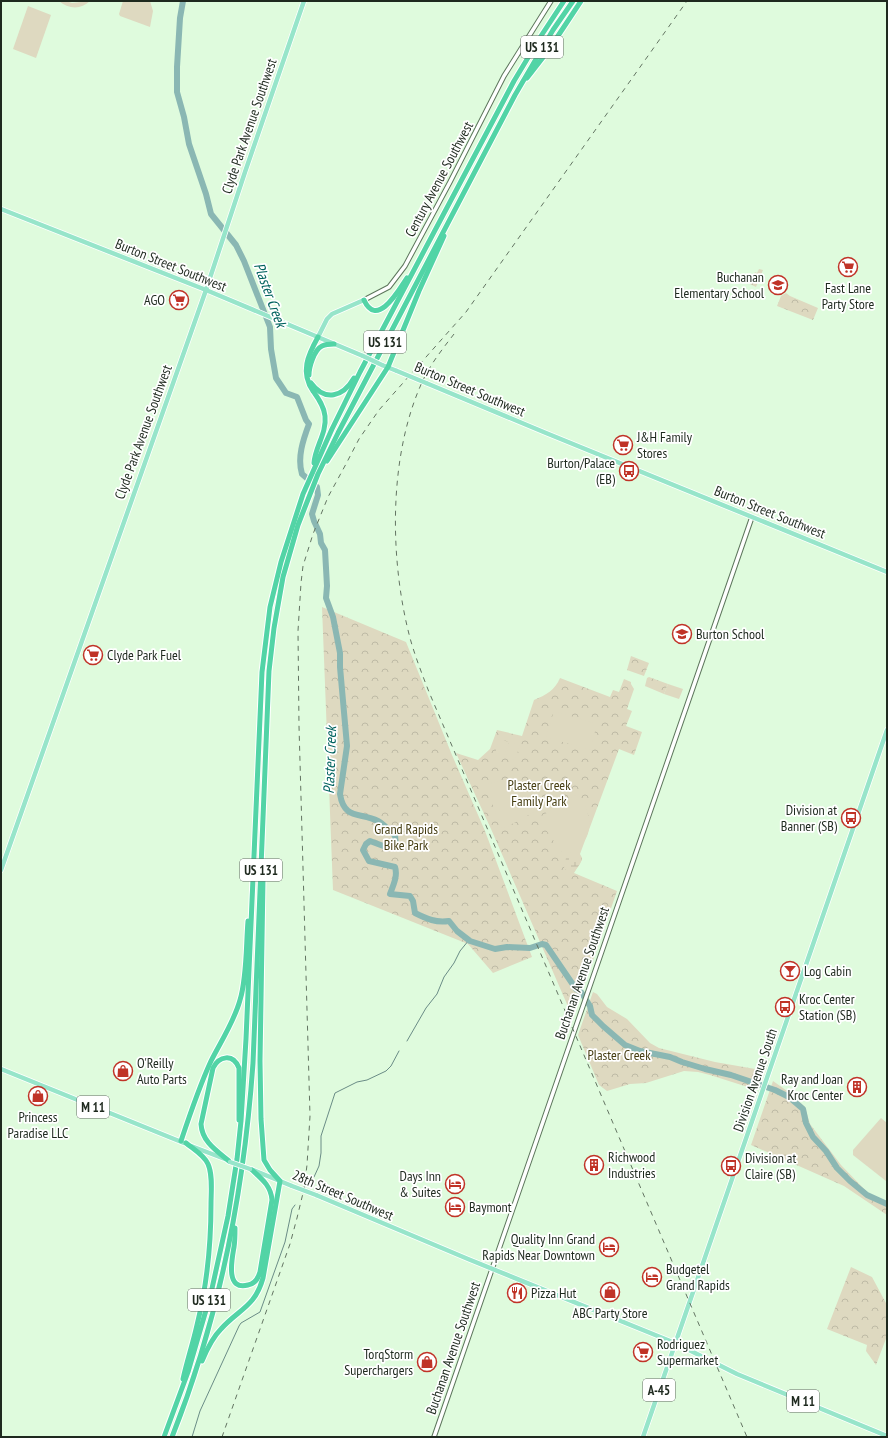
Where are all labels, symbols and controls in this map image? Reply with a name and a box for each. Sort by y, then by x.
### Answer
road number: US 131 [521,36,563,58]
street label: Clyde Park Avenue Southwest [217,56,281,196]
street label: Century Avenue Southwest [401,118,477,240]
street label: Burton Street Southwest [113,234,229,296]
supermarket icon: Fast Lane Party Store [837,256,859,278]
water label: Plaster Creek [250,260,292,332]
place label: Buchanan Elementary School [674,268,765,302]
school or university icon: Buchanan Elementary School [767,274,789,296]
place label: Fast Lane Party Store [822,279,875,313]
supermarket icon: AGO [168,289,190,311]
place label: AGO [144,291,165,309]
road number: US 131 [364,331,406,353]
street label: Burton Street Southwest [412,358,528,420]
street label: Clyde Park Avenue Southwest [110,362,176,502]
place label: J&H Family Stores [636,428,693,462]
supermarket icon: J&H Family Stores [612,434,634,456]
place label: Burton/Palace (EB) [547,454,616,488]
bus stop icon: Burton/Palace (EB) [618,460,640,482]
street label: Burton Street Southwest [712,481,828,543]
school or university icon: Burton School [671,623,693,645]
place label: Burton School [696,625,765,643]
supermarket icon: Clyde Park Fuel [82,644,104,666]
place label: Clyde Park Fuel [107,646,182,664]
water label: Plaster Creek [319,724,340,794]
park label: Plaster Creek Family Park [507,776,571,810]
place label: Division at Banner (SB) [781,801,838,835]
bus stop icon: Division at Banner (SB) [840,807,862,829]
park label: Grand Rapids Bike Park [374,820,438,854]
road number: US 131 [240,859,282,881]
street label: Buchanan Avenue Southwest [551,904,613,1042]
bar icon: Log Cabin [779,960,801,982]
place label: Log Cabin [804,962,851,980]
place label: Kroc Center Station (SB) [799,990,856,1024]
bus stop icon: Kroc Center Station (SB) [774,996,796,1018]
street label: Division Avenue South [729,1026,781,1134]
park label: Plaster Creek [587,1046,651,1064]
place label: O'Reilly Auto Parts [137,1054,187,1088]
shop icon: O'Reilly Auto Parts [112,1060,134,1082]
place label: Ray and Joan Kroc Center [781,1070,843,1104]
building icon: Ray and Joan Kroc Center [846,1076,868,1098]
shop icon: Princess Paradise LLC [27,1085,49,1107]
road number: M 11 [77,1096,109,1118]
place label: Princess Paradise LLC [8,1108,69,1142]
place label: Richwood Industries [608,1148,656,1182]
place label: Division at Claire (SB) [745,1149,796,1183]
building icon: Richwood Industries [583,1154,605,1176]
bus stop icon: Division at Claire (SB) [720,1155,742,1177]
street label: 28th Street Southwest [290,1166,396,1224]
place label: Days Inn & Suites [399,1167,441,1201]
hotel icon: Days Inn & Suites [444,1173,466,1195]
hotel icon: Baymont [444,1196,466,1218]
place label: Baymont [469,1198,512,1216]
place label: Quality Inn Grand Rapids Near Downtown [482,1230,595,1264]
hotel icon: Quality Inn Grand Rapids Near Downtown [598,1236,620,1258]
place label: Budgetel Grand Rapids [666,1260,730,1294]
hotel icon: Budgetel Grand Rapids [641,1266,663,1288]
street label: Buchanan Avenue Southwest [422,1279,484,1417]
shop icon: ABC Party Store [599,1281,621,1303]
restaurant icon: Pizza Hut [506,1282,528,1304]
place label: Pizza Hut [531,1284,577,1302]
road number: US 131 [188,1289,230,1311]
place label: ABC Party Store [573,1304,648,1322]
place label: Rodriguez Supermarket [657,1335,718,1369]
supermarket icon: Rodriguez Supermarket [632,1341,654,1363]
place label: TorqStorm Superchargers [344,1345,413,1379]
shop icon: TorqStorm Superchargers [416,1351,438,1373]
road number: A-45 [643,1379,675,1401]
road number: M 11 [787,1390,819,1412]

